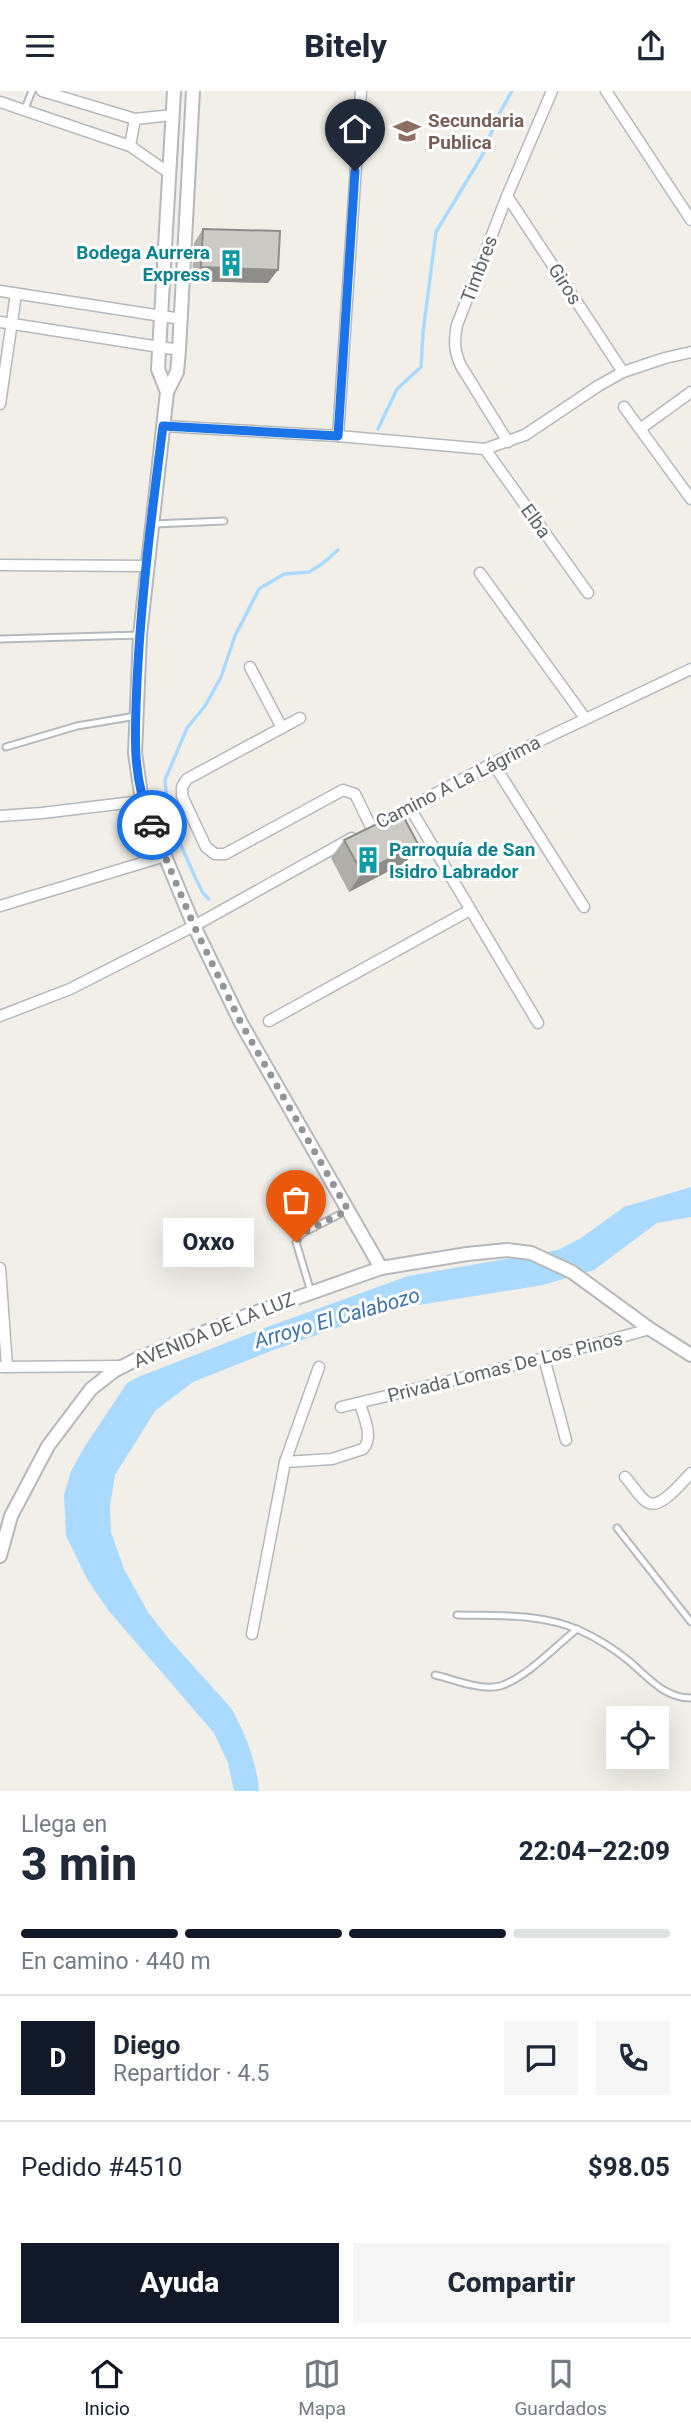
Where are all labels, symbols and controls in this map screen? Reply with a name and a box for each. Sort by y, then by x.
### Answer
icon: menu [21,27,59,65]
text: Bitely [304,27,387,65]
icon: share [632,27,670,65]
pin [325,99,385,171]
place label: Secundaria Publica [428,109,524,154]
icon: home [336,110,374,148]
school or university icon: Secundaria Publica [392,116,422,146]
street label: Timbres [456,232,502,306]
place label: Bodega Aurrera Express [76,241,210,286]
building icon: Bodega Aurrera Express [216,248,246,278]
street label: Giros [543,259,587,309]
street label: Elba [516,500,556,542]
street label: Camino A La Lágrima [372,731,544,833]
courier [117,790,187,860]
icon: car [133,806,171,844]
place label: Parroquía de San Isidro Labrador [389,838,535,883]
building icon: Parroquía de San Isidro Labrador [353,845,383,875]
pin [266,1170,326,1242]
icon: bag [277,1181,315,1219]
callout: Oxxo [163,1217,254,1267]
text: Oxxo [183,1229,234,1256]
water label: Arroyo El Calabozo [250,1283,423,1353]
street label: AVENIDA DE LA LUZ [130,1287,298,1373]
street label: Privada Lomas De Los Pinos [385,1327,625,1407]
map controls [606,1706,669,1769]
button: locate [606,1706,669,1769]
text: Llega en [21,1811,107,1838]
text: 22:04–22:09 [519,1836,670,1866]
text: 3 min [21,1837,137,1891]
text: En camino · 440 m [21,1948,211,1975]
button: chat [504,2021,578,2095]
button: phone [596,2021,670,2095]
text: Diego [113,2030,180,2060]
text: D [50,2043,66,2073]
text: Repartidor · 4.5 [113,2060,270,2087]
text: Pedido #4510 [21,2152,182,2182]
text: $98.05 [588,2152,670,2182]
button: Ayuda [21,2243,339,2323]
button: Compartir [353,2243,670,2323]
tab: Inicio [84,2355,130,2420]
tab: Mapa [298,2355,346,2420]
tab: Guardados [514,2355,607,2420]

